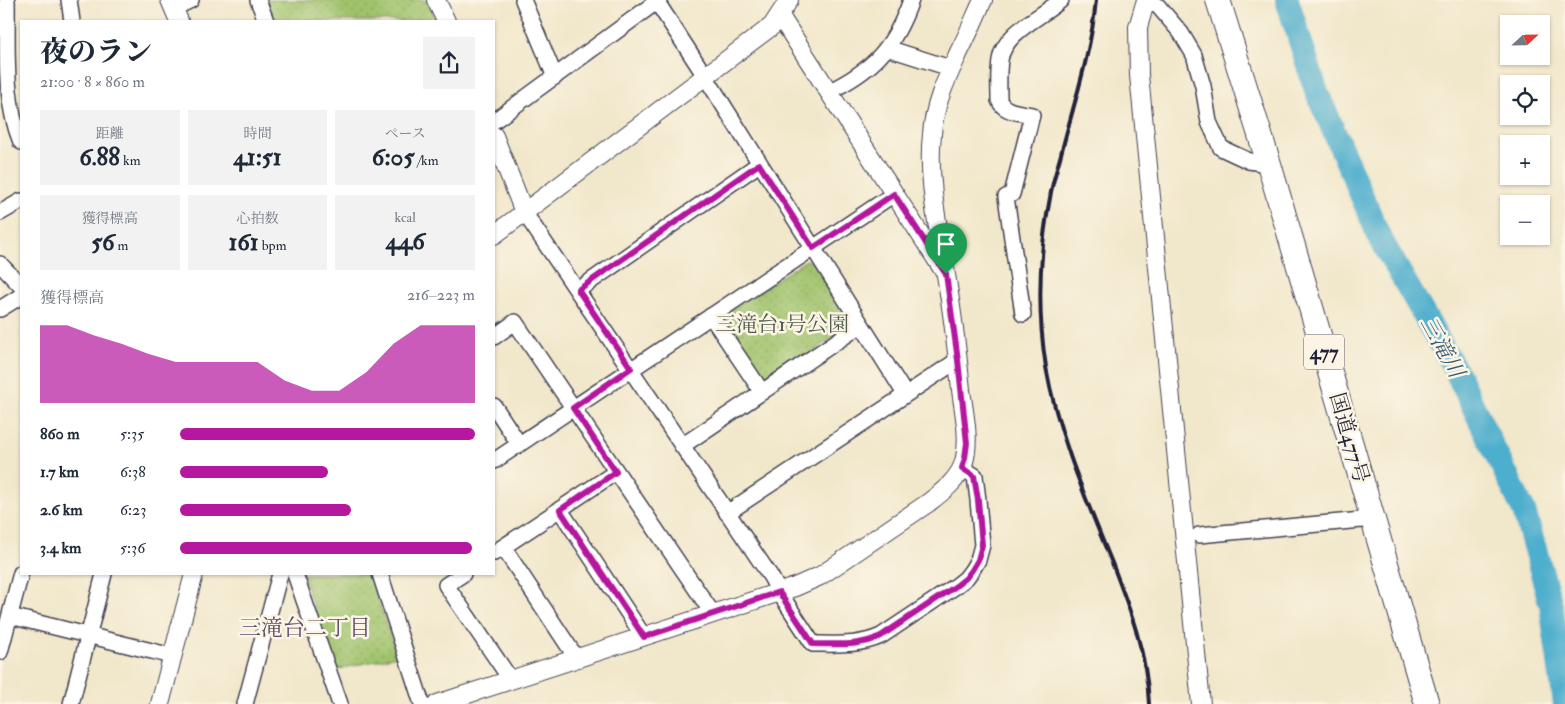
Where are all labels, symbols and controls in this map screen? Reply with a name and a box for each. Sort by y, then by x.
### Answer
north arrow [1500,15,1550,65]
map controls [1500,15,1550,245]
text: 夜のラン [40,35,152,70]
button: share [423,37,475,89]
text: 21:00 · 8 × 860 m [40,72,145,92]
button: locate [1500,75,1550,125]
text: 距離 [96,125,124,142]
text: 時間 [243,125,271,142]
text: ペース [385,125,426,142]
button: + [1500,135,1550,185]
text: 6.88 [79,142,120,173]
text: 41:51 [233,142,282,173]
text: 6:05 [372,142,414,173]
text: km [120,152,141,169]
text: /km [414,152,439,169]
button: − [1500,195,1550,245]
text: kcal [394,209,416,226]
text: 獲得標高 [82,210,138,227]
text: 心拍数 [236,210,278,227]
pin [925,223,967,274]
text: 446 [385,226,425,257]
text: 56 [91,227,115,258]
text: 161 [228,227,259,258]
icon: arrive [932,230,960,258]
text: m [115,237,128,254]
text: bpm [259,237,287,254]
text: 216–223 m [407,285,475,305]
text: 獲得標高 [40,288,104,308]
park label: 三滝台1号公園 [715,311,849,338]
water label: 三滝川 [1414,311,1471,384]
road number: 477 [1304,334,1344,370]
street label: 国道477号 [1323,390,1375,486]
text: 860 m [40,424,80,444]
text: 5:35 [120,424,144,444]
text: 1.7 km [40,462,79,482]
text: 6:38 [120,462,146,482]
text: 2.6 km [40,500,83,520]
text: 6:23 [120,500,146,520]
text: 3.4 km [40,538,82,558]
text: 5:36 [120,538,145,558]
district label: 三滝台二丁目 [239,614,371,642]

